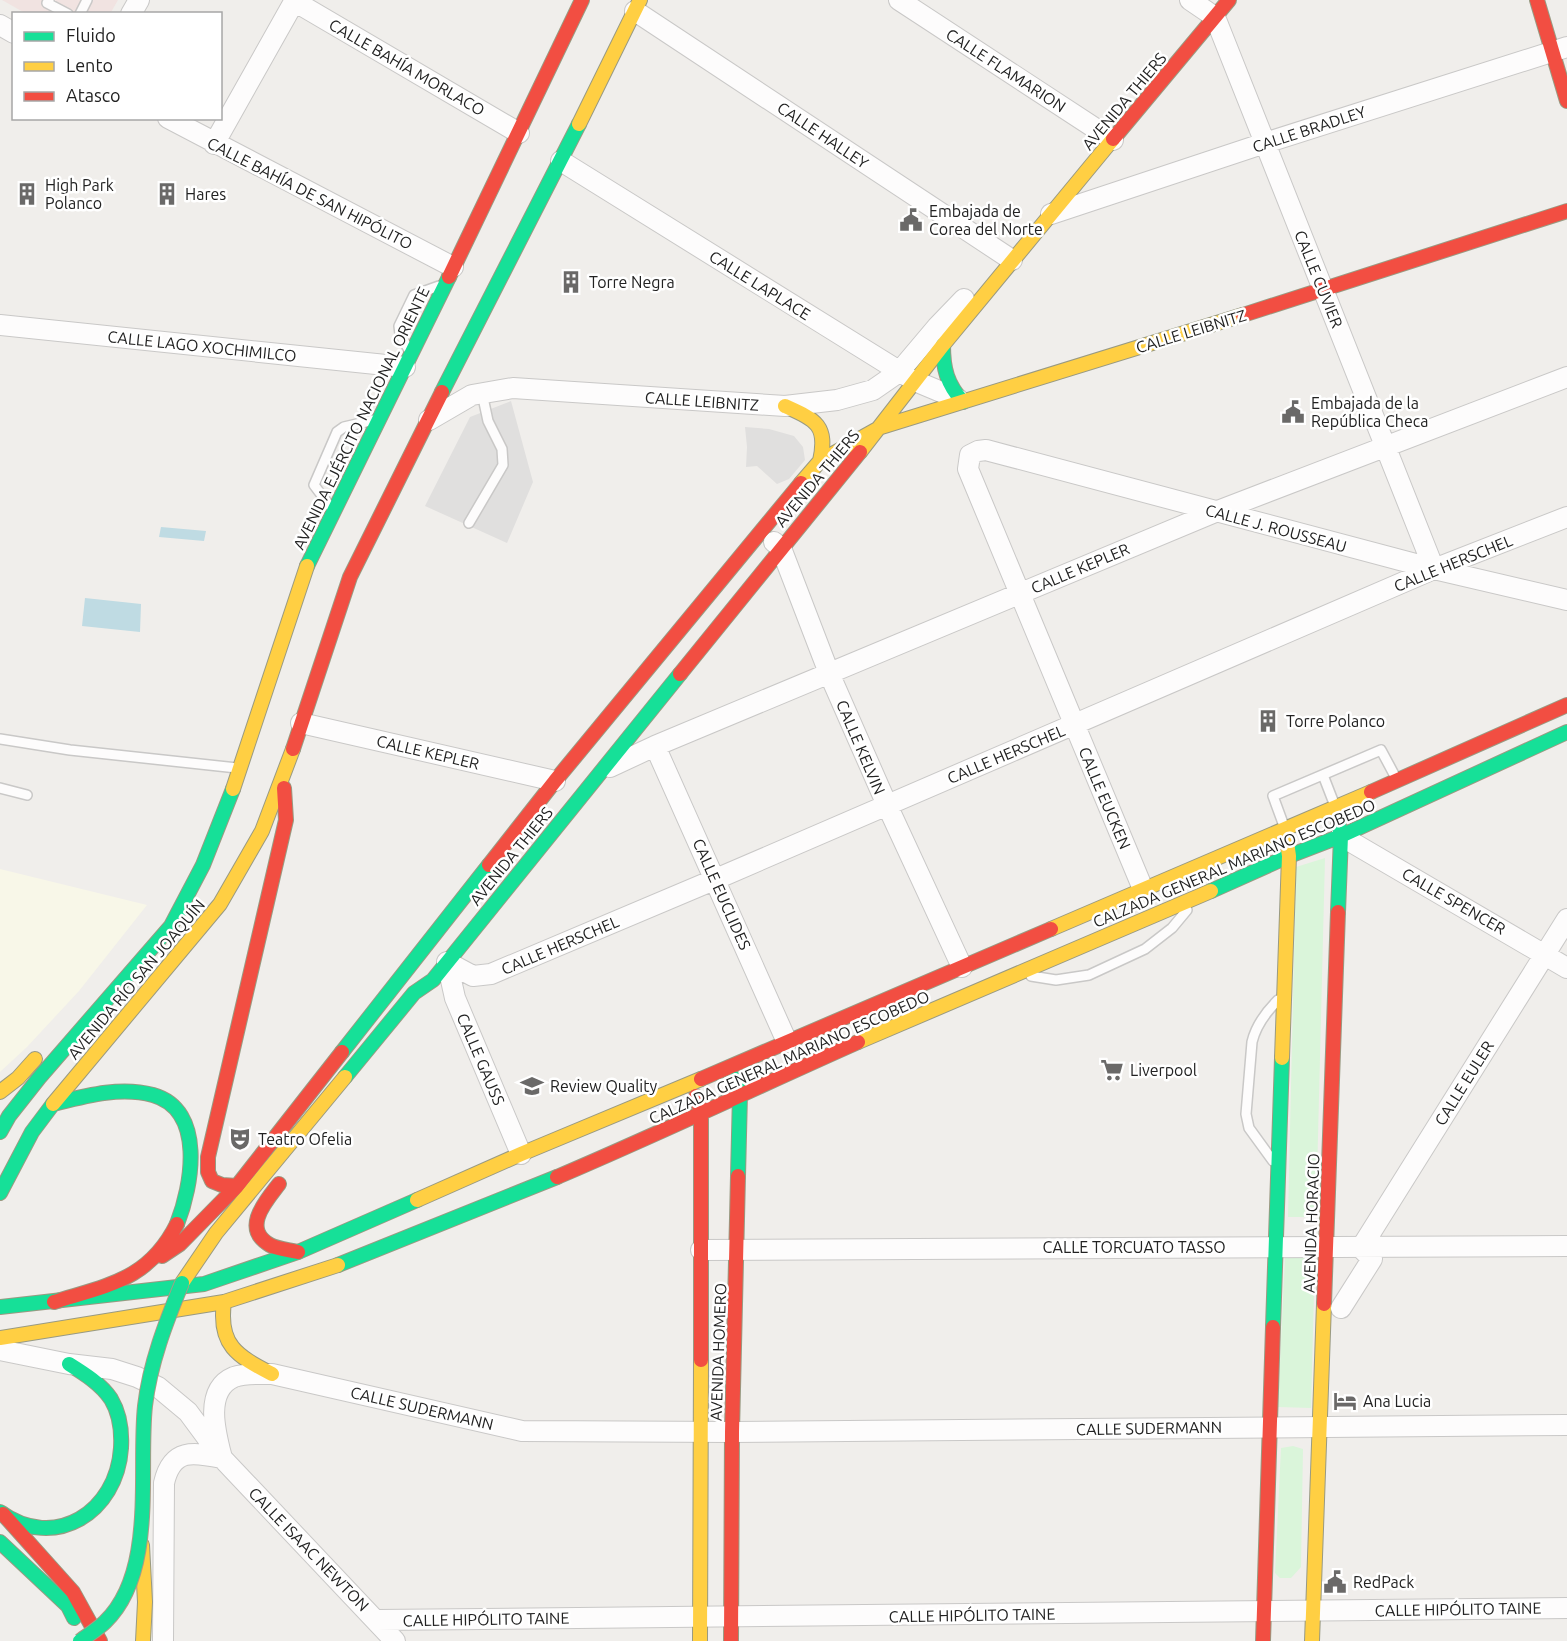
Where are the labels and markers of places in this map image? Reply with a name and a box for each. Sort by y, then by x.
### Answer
place label: High Park Polanco [45,176,114,212]
building icon: High Park Polanco [14,181,40,207]
building icon: Hares [154,181,180,207]
place label: Hares [185,185,226,203]
place label: Embajada de Corea del Norte [929,202,1043,238]
public building icon: Embajada de Corea del Norte [898,207,924,233]
building icon: Torre Negra [558,269,584,295]
place label: Torre Negra [589,273,675,291]
place label: Embajada de la República Checa [1311,394,1428,430]
public building icon: Embajada de la República Checa [1280,399,1306,425]
building icon: Torre Polanco [1255,708,1281,734]
place label: Torre Polanco [1286,712,1385,730]
supermarket icon: Liverpool [1099,1057,1125,1083]
place label: Liverpool [1130,1061,1197,1079]
school or university icon: Review Quality [519,1073,545,1099]
place label: Review Quality [550,1077,658,1095]
theatre icon: Teatro Ofelia [227,1126,253,1152]
place label: Teatro Ofelia [258,1130,352,1148]
hotel icon: Ana Lucia [1332,1388,1358,1414]
place label: Ana Lucia [1363,1392,1431,1410]
public building icon: RedPack [1322,1569,1348,1595]
place label: RedPack [1353,1573,1414,1591]

